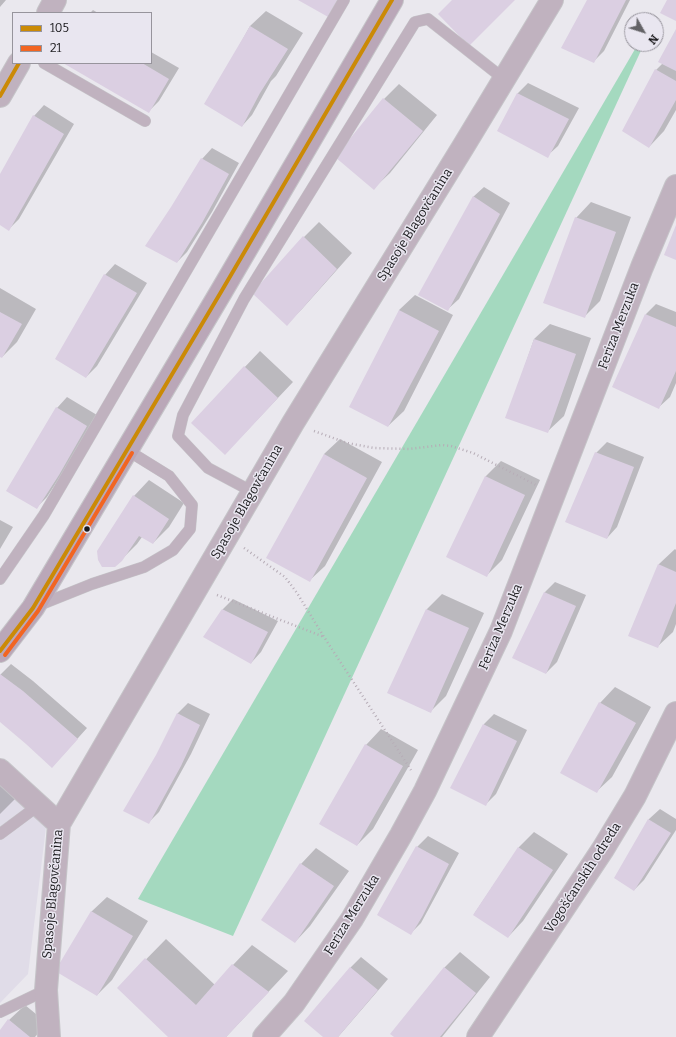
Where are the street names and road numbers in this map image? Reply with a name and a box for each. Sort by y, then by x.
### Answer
street label: Spasoje Blagovčanina [374,166,456,284]
street label: Feriza Merzuka [595,280,643,372]
street label: Spasoje Blagovčanina [208,442,286,562]
street label: Feriza Merzuka [476,582,526,672]
street label: Vogošćanskih odreda [541,820,625,936]
street label: Spasoje Blagovčanina [40,829,66,959]
street label: Feriza Merzuka [321,872,383,958]

